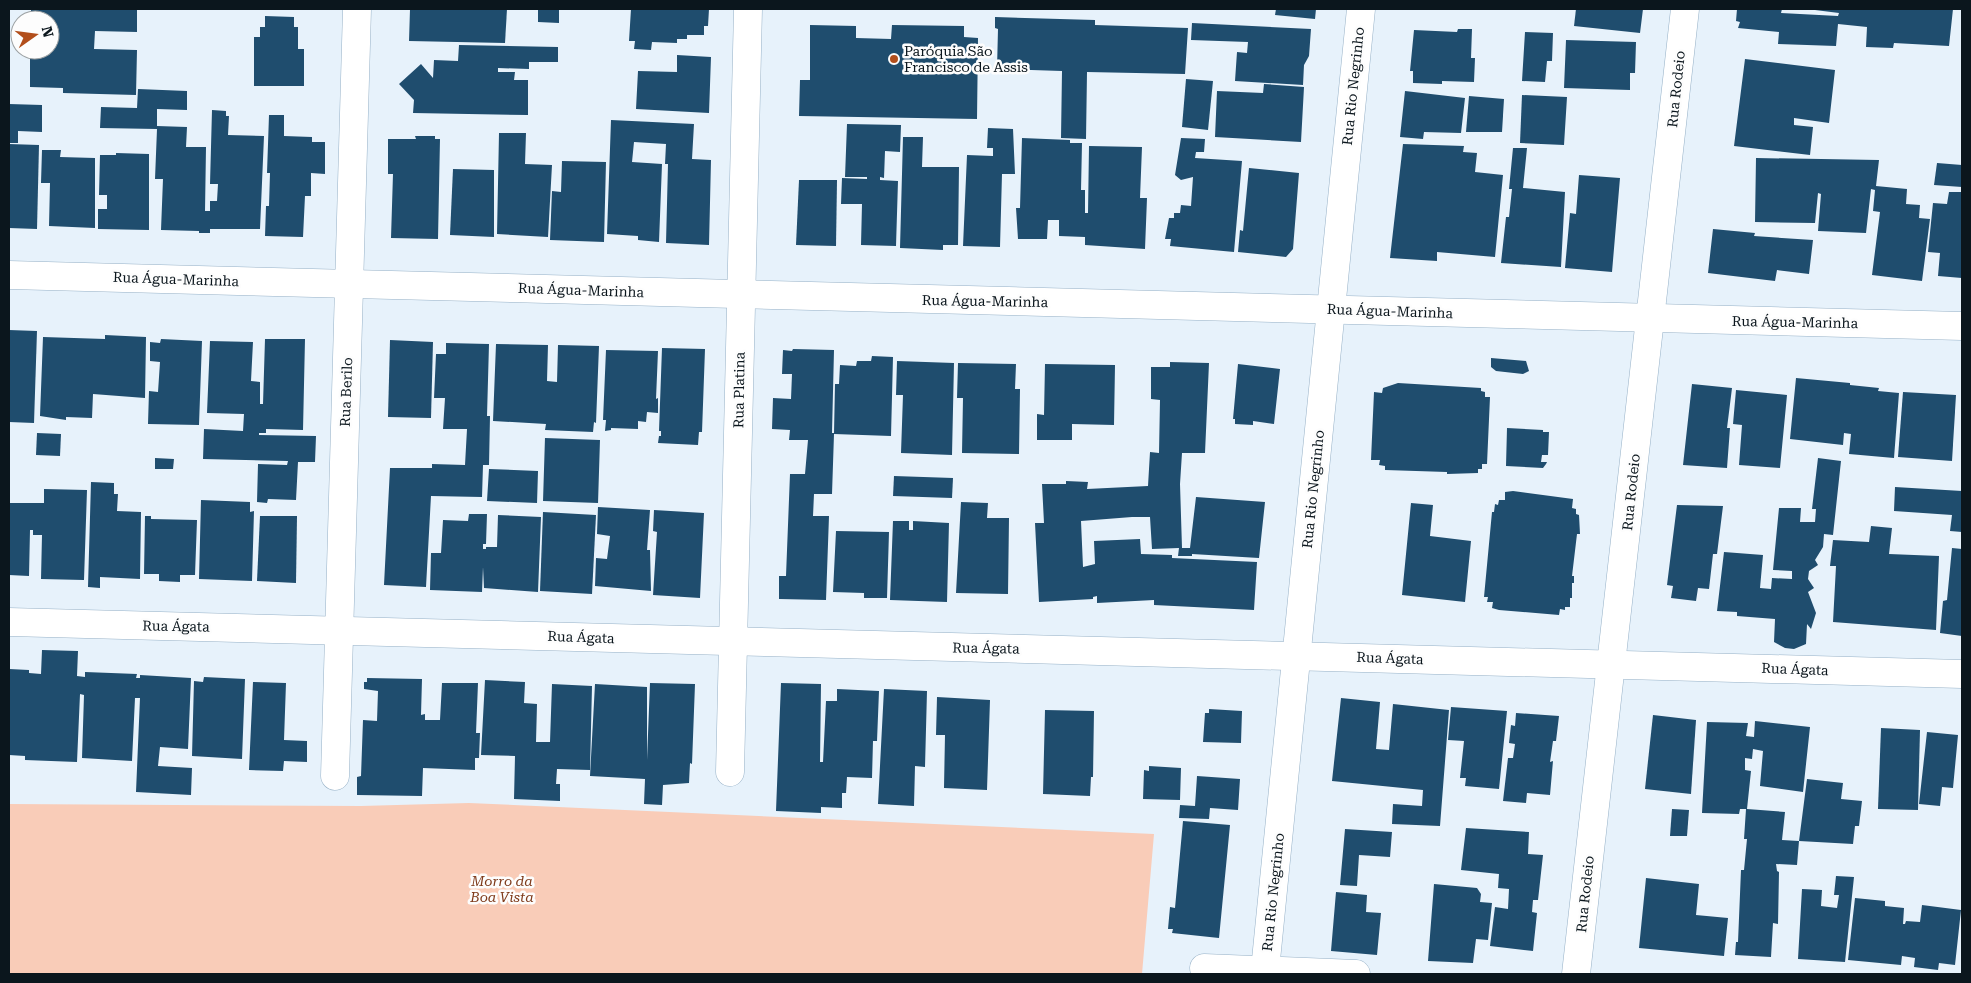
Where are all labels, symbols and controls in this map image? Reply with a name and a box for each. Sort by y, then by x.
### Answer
north arrow [10,10,60,60]
text: N [39,25,57,39]
street label: Rua Rio Negrinho [1339,26,1367,146]
place label: Paróquia São Francisco de Assis [904,43,1028,75]
street label: Rua Rodeio [1664,50,1688,128]
marker: Paróquia São Francisco de Assis [888,53,900,65]
street label: Rua Água-Marinha [113,269,240,289]
street label: Rua Água-Marinha [518,280,645,300]
street label: Rua Água-Marinha [922,292,1049,310]
street label: Rua Água-Marinha [1327,301,1454,321]
street label: Rua Água-Marinha [1732,313,1859,331]
street label: Rua Platina [730,351,748,428]
street label: Rua Berilo [337,357,355,427]
street label: Rua Rio Negrinho [1299,429,1327,549]
street label: Rua Rodeio [1619,453,1643,531]
street label: Rua Ágata [142,617,210,635]
street label: Rua Ágata [547,628,615,646]
street label: Rua Ágata [952,639,1020,657]
street label: Rua Ágata [1356,649,1424,667]
street label: Rua Ágata [1761,660,1829,678]
street label: Rua Rio Negrinho [1259,832,1287,952]
street label: Rua Rodeio [1573,855,1597,933]
park label: Morro da Boa Vista [469,873,534,905]

